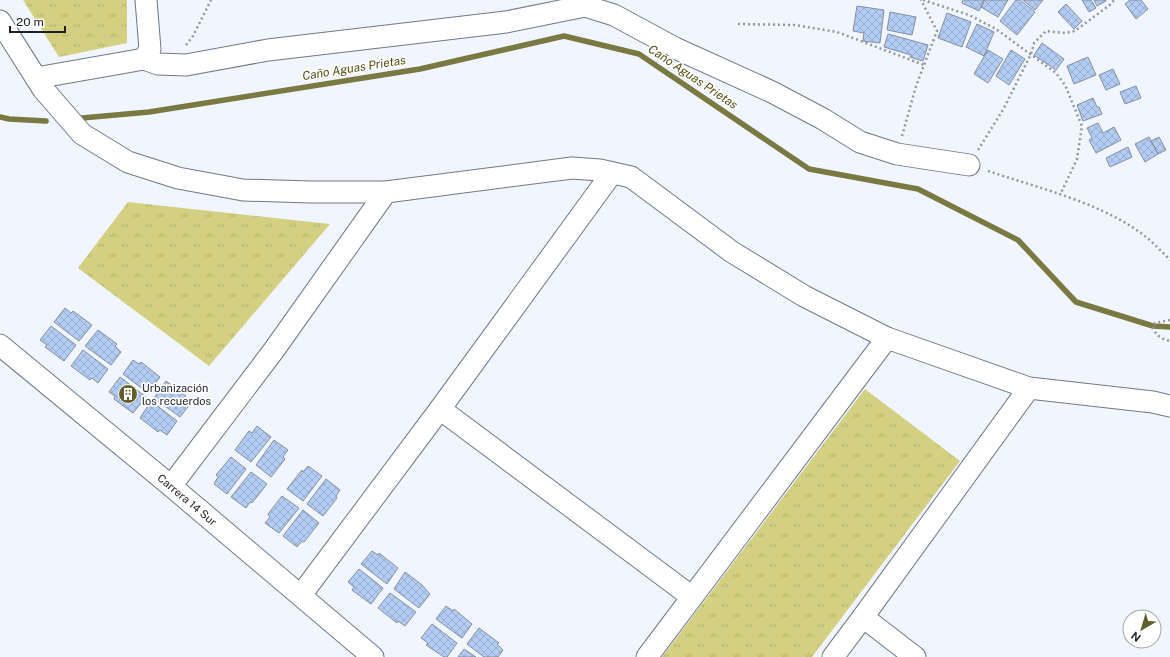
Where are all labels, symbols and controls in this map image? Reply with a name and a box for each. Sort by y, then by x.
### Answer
scale bar [10,8,65,34]
text: 20 m [16,15,44,29]
water label: Caño Aguas Prietas [646,42,740,112]
water label: Caño Aguas Prietas [301,53,407,83]
place label: Urbanización los recuerdos [142,382,211,407]
building icon: Urbanización los recuerdos [117,383,139,405]
street label: Carrera 14 Sur [155,472,219,528]
north arrow [1122,609,1162,649]
text: N [1129,630,1143,644]

